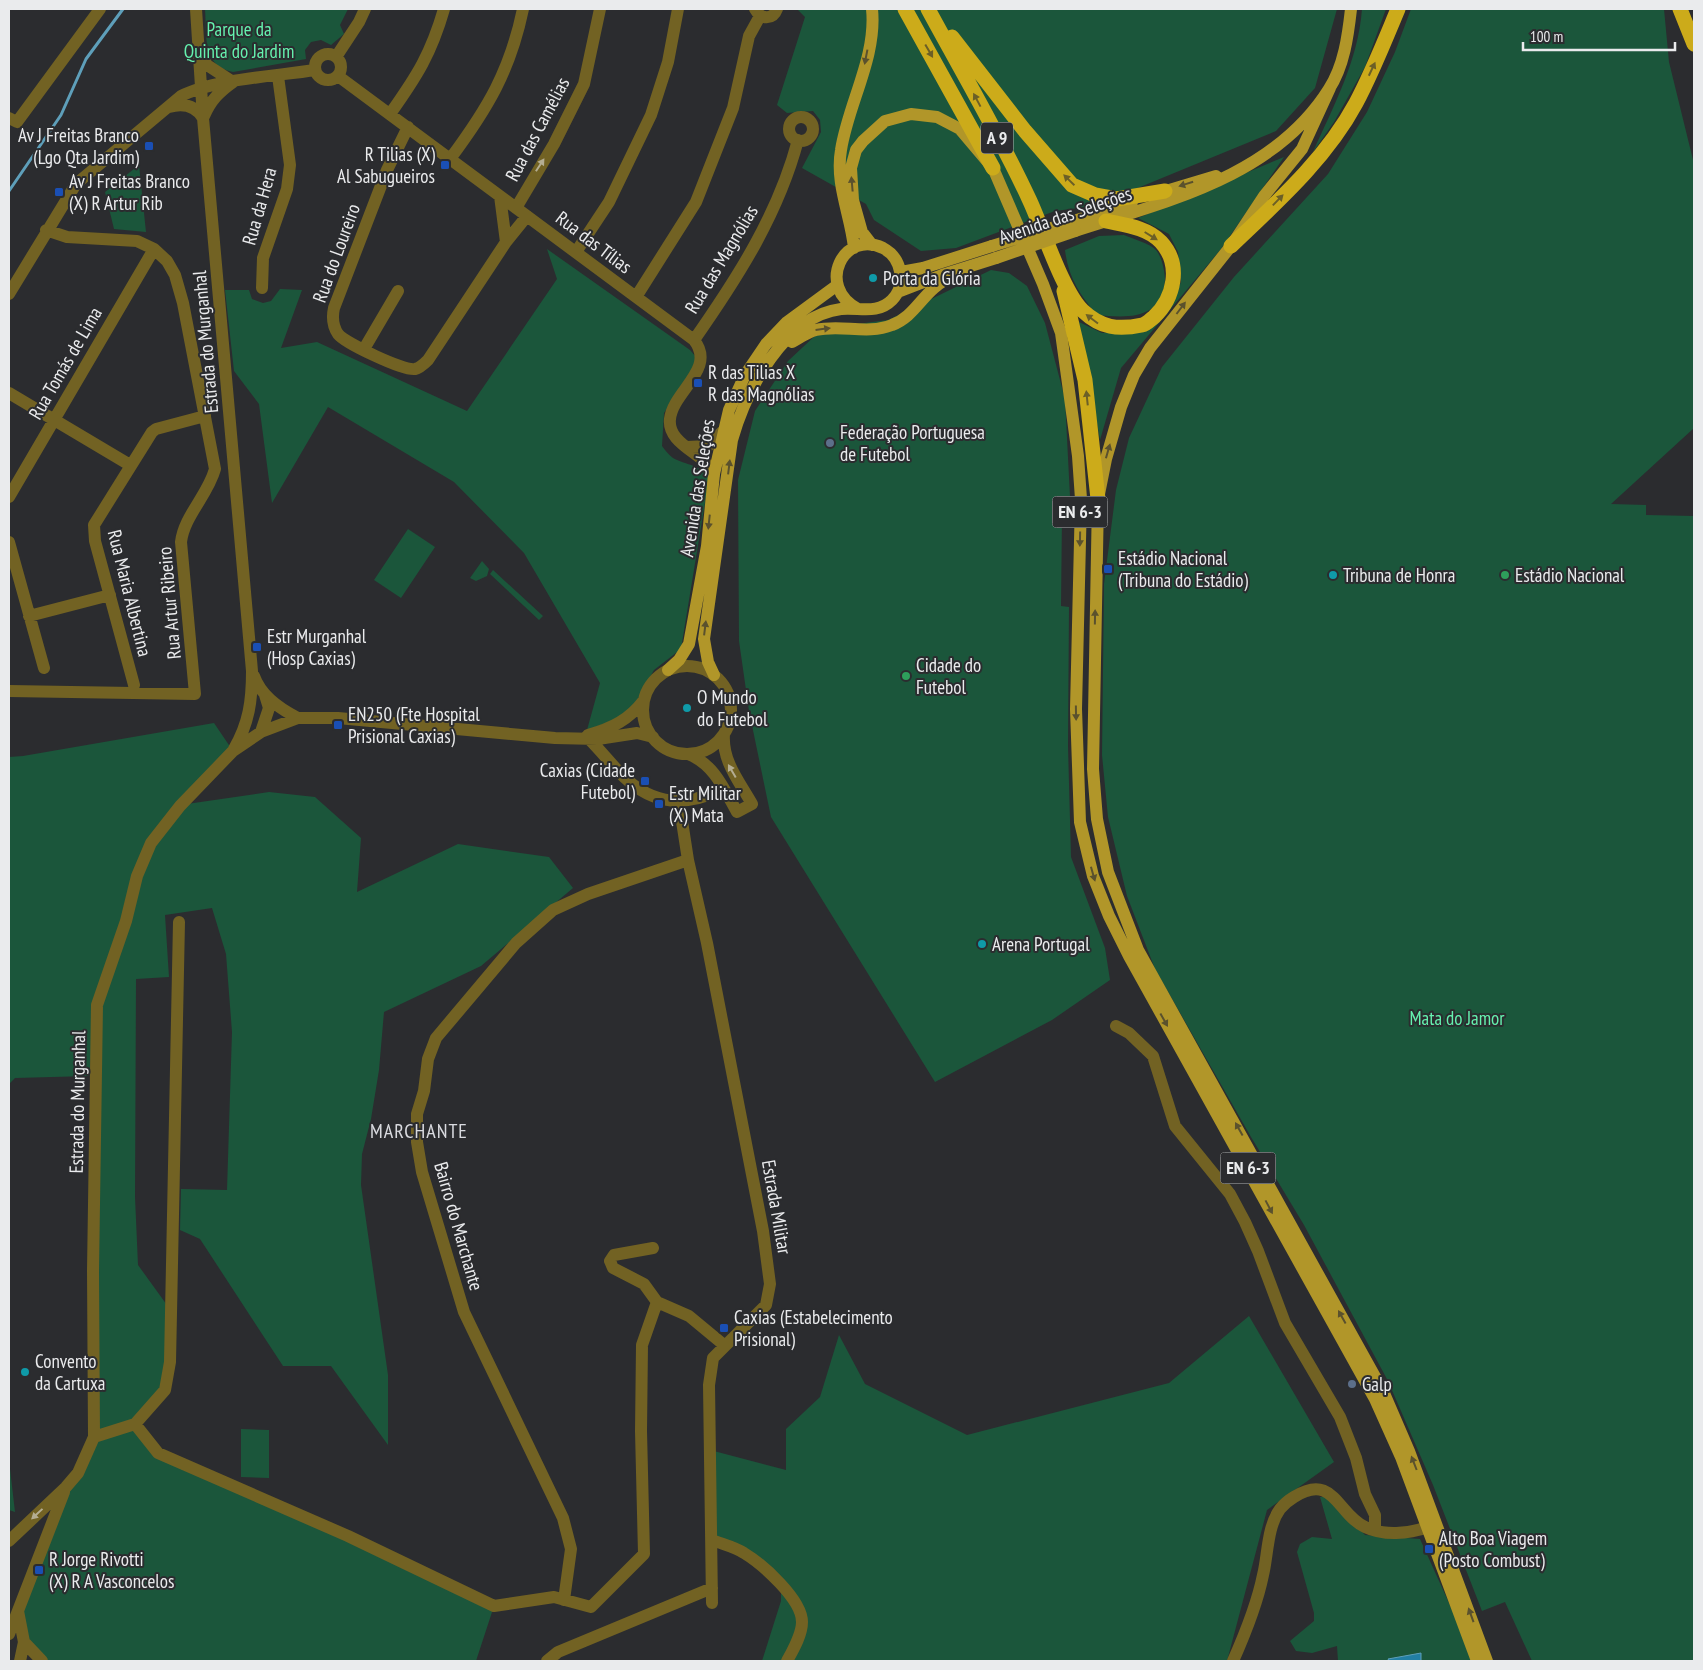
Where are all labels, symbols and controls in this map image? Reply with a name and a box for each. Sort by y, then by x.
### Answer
park label: Parque da Quinta do Jardim [184,17,294,63]
scale bar [1523,20,1676,52]
text: 100 m [1530,27,1563,46]
one-way arrow [925,45,934,58]
one-way arrow [862,49,870,65]
one-way arrow [1368,62,1376,76]
street label: Rua das Camélias [500,73,574,185]
one-way arrow [973,93,981,108]
road number: A 9 [981,122,1013,154]
place label: Av J Freitas Branco (Lgo Qta Jardim) [18,123,140,169]
marker: Av J Freitas Branco (Lgo Qta Jardim) [143,140,155,152]
place label: R Tilias (X) Al Sabugueiros [337,142,436,188]
marker: R Tilias (X) Al Sabugueiros [439,159,451,171]
one-way arrow [536,159,545,172]
street label: Rua da Hera [236,164,282,248]
place label: Av J Freitas Branco (X) R Artur Rib [69,169,190,215]
one-way arrow [1063,174,1075,186]
one-way arrow [848,175,856,191]
street label: Avenida das Seleções [995,181,1135,249]
one-way arrow [1179,181,1194,188]
marker: Av J Freitas Branco (X) R Artur Rib [53,186,65,198]
one-way arrow [1272,195,1284,207]
street label: Rua do Loureiro [307,200,365,306]
street label: Rua das Magnólias [679,200,763,318]
street label: Rua das Tílias [551,206,637,278]
one-way arrow [1145,231,1158,241]
place label: Porta da Glória [883,266,981,290]
street label: Estrada do Murganhal [187,269,223,414]
marker: Porta da Glória [867,272,879,284]
one-way arrow [1176,301,1186,315]
street label: Rua Tomás de Lima [23,303,107,423]
one-way arrow [1086,313,1099,324]
one-way arrow [815,325,831,333]
place label: R das Tilias X R das Magnólias [708,360,814,406]
marker: R das Tilias X R das Magnólias [692,377,704,389]
one-way arrow [1083,390,1091,406]
street label: Avenida das Seleções [674,417,720,559]
place label: Federação Portuguesa de Futebol [840,420,985,466]
marker: Federação Portuguesa de Futebol [824,437,836,449]
one-way arrow [1105,443,1113,458]
one-way arrow [725,459,733,475]
road number: EN 6-3 [1052,497,1108,528]
one-way arrow [705,514,713,530]
street label: Rua Maria Albertina [103,527,157,659]
one-way arrow [1076,532,1084,548]
street label: Rua Artur Ribeiro [152,546,186,660]
place label: Estádio Nacional (Tribuna do Estádio) [1118,546,1249,592]
marker: Estádio Nacional (Tribuna do Estádio) [1102,563,1114,575]
place label: Tribuna de Honra [1343,563,1455,587]
place label: Estádio Nacional [1515,563,1625,587]
marker: Tribuna de Honra [1327,569,1339,581]
marker: Estádio Nacional [1499,569,1511,581]
one-way arrow [1091,609,1099,625]
one-way arrow [701,619,709,635]
place label: Estr Murganhal (Hosp Caxias) [267,624,367,670]
marker: Estr Murganhal (Hosp Caxias) [251,641,263,653]
place label: Cidade do Futebol [916,653,981,699]
marker: Cidade do Futebol [900,670,912,682]
place label: O Mundo do Futebol [697,685,768,731]
place label: EN250 (Fte Hospital Prisional Caxias) [348,702,480,748]
marker: O Mundo do Futebol [681,702,693,714]
one-way arrow [1072,705,1080,721]
marker: EN250 (Fte Hospital Prisional Caxias) [332,719,344,731]
place label: Caxias (Cidade Futebol) [540,758,636,804]
one-way arrow [728,764,737,777]
marker: Caxias (Cidade Futebol) [639,775,651,787]
place label: Estr Militar (X) Mata [669,781,742,827]
marker: Estr Militar (X) Mata [653,798,665,810]
one-way arrow [1089,866,1097,882]
place label: Arena Portugal [992,932,1090,956]
marker: Arena Portugal [976,938,988,950]
park label: Mata do Jamor [1410,1006,1505,1030]
one-way arrow [1160,1012,1168,1027]
street label: Estrada do Murganhal [64,1030,90,1174]
district label: MARCHANTE [370,1118,468,1144]
one-way arrow [1234,1123,1243,1136]
road number: EN 6-3 [1220,1152,1276,1184]
street label: Estrada Militar [757,1158,797,1257]
street label: Bairro do Marchante [429,1159,489,1293]
one-way arrow [1265,1200,1273,1215]
place label: Caxias (Estabelecimento Prisional) [734,1305,893,1351]
one-way arrow [1338,1311,1347,1324]
marker: Caxias (Estabelecimento Prisional) [718,1322,730,1334]
place label: Convento da Cartuxa [35,1349,105,1395]
marker: Convento da Cartuxa [19,1366,31,1378]
place label: Galp [1362,1372,1392,1396]
marker: Galp [1346,1378,1358,1390]
one-way arrow [1410,1455,1418,1470]
one-way arrow [32,1508,44,1520]
place label: Alto Boa Viagem (Posto Combust) [1439,1526,1547,1572]
marker: Alto Boa Viagem (Posto Combust) [1423,1543,1435,1555]
place label: R Jorge Rivotti (X) R A Vasconcelos [49,1547,174,1593]
marker: R Jorge Rivotti (X) R A Vasconcelos [33,1564,45,1576]
one-way arrow [1467,1608,1474,1623]

